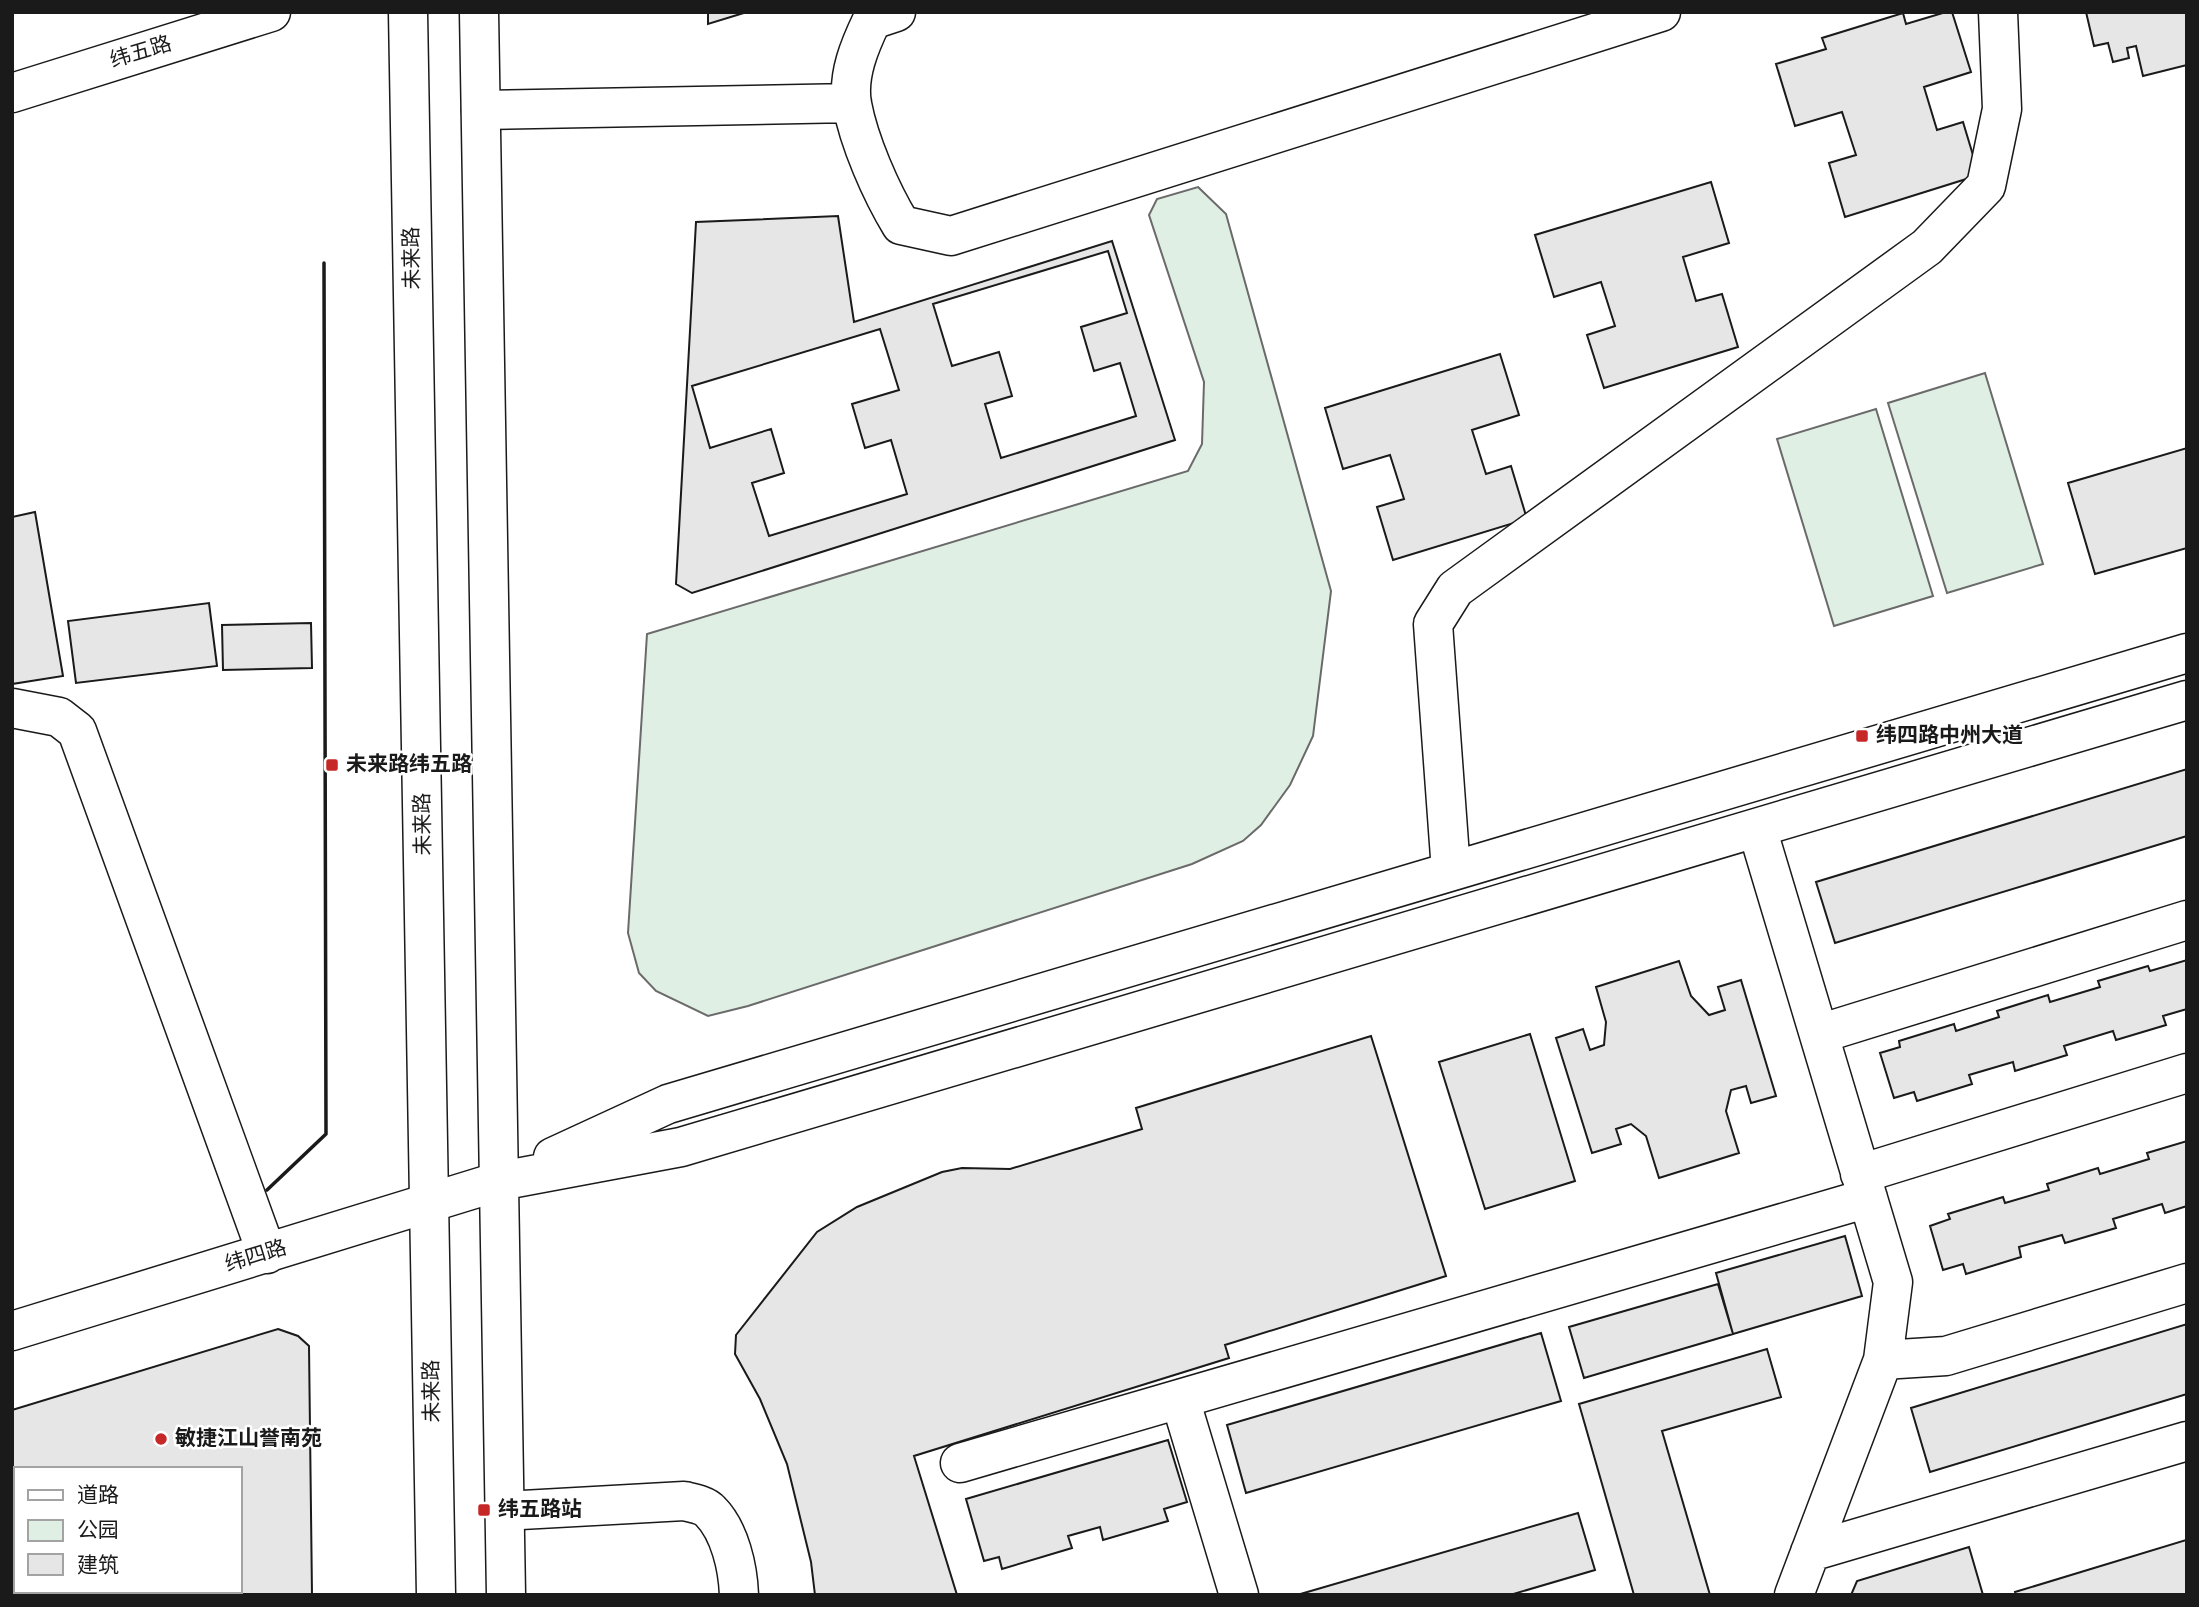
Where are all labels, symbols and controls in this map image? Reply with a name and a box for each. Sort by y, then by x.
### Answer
street label: 纬五路 [107,31,175,75]
street label: 未来路 [399,226,427,290]
place label: 纬四路中州大道 [1876,723,2023,750]
marker: 纬四路中州大道 [1854,728,1870,744]
place label: 未来路纬五路 [346,752,472,779]
marker: 未来路纬五路 [324,757,340,773]
street label: 未来路 [410,792,438,856]
street label: 纬四路 [222,1235,290,1279]
street label: 未来路 [419,1359,447,1423]
place label: 敏捷江山誉南苑 [175,1426,322,1453]
marker: 敏捷江山誉南苑 [153,1431,169,1447]
legend [14,1467,242,1593]
text: 道路 [77,1483,119,1510]
place label: 纬五路站 [498,1497,582,1524]
marker: 纬五路站 [476,1502,492,1518]
text: 公园 [77,1518,119,1545]
text: 建筑 [77,1553,119,1580]

